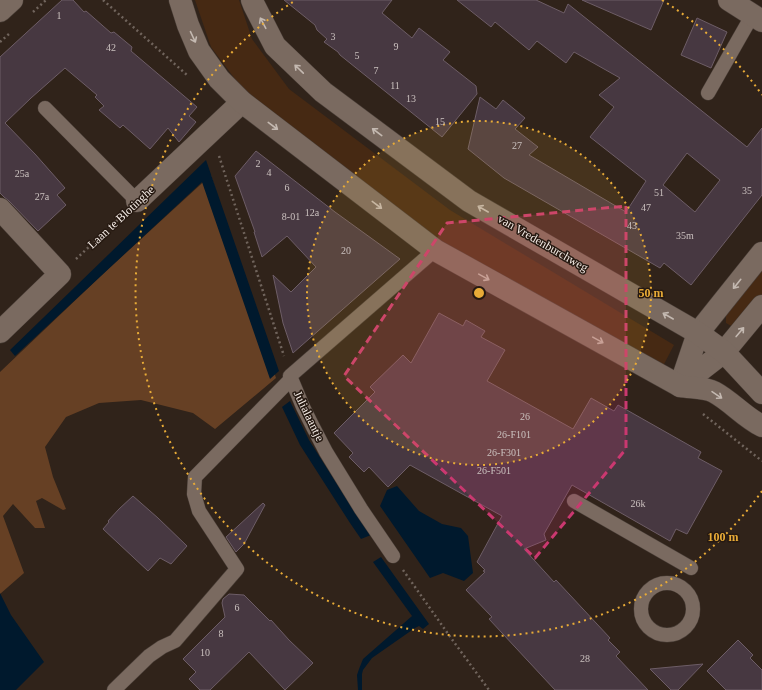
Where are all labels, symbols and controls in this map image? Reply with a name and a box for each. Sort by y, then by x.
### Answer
house number: 1 [57,10,62,21]
one-way arrow [259,17,266,29]
one-way arrow [190,30,197,42]
house number: 3 [331,31,336,42]
house number: 9 [394,41,399,52]
house number: 42 [106,42,116,53]
house number: 5 [355,50,360,61]
one-way arrow [294,64,304,74]
house number: 7 [374,65,379,76]
house number: 11 [390,80,400,91]
house number: 13 [406,93,416,104]
house number: 15 [435,116,445,127]
one-way arrow [268,122,279,130]
one-way arrow [372,128,383,137]
house number: 27 [512,140,522,151]
house number: 2 [256,158,261,169]
house number: 4 [267,167,272,178]
house number: 25a [15,168,30,179]
house number: 6 [285,182,290,193]
street label: Laan te Blotinghe [85,183,157,251]
house number: 35 [742,185,752,196]
house number: 51 [654,187,664,198]
house number: 27a [35,191,50,202]
one-way arrow [371,201,382,209]
house number: 47 [641,202,651,213]
one-way arrow [477,204,489,212]
house number: 12a [305,207,320,218]
house number: 8-01 [282,211,300,222]
street label: van Vredenburchweg [495,211,591,275]
house number: 43 [627,220,637,231]
house number: 35m [676,230,694,241]
house number: 20 [341,245,351,256]
one-way arrow [478,274,490,282]
one-way arrow [733,278,742,289]
centre of rings [472,286,486,300]
text: 50 m [639,286,664,300]
one-way arrow [662,311,674,319]
one-way arrow [735,327,744,338]
one-way arrow [592,337,604,345]
street label: Julialaantje [291,388,327,444]
one-way arrow [711,391,722,399]
house number: 26 [520,411,530,422]
house number: 26-F101 [497,429,531,440]
house number: 26-F301 [487,447,521,458]
house number: 26-F501 [477,465,511,476]
house number: 26k [631,498,646,509]
text: 100 m [708,530,739,544]
house number: 6 [235,602,240,613]
house number: 8 [219,628,224,639]
house number: 10 [200,647,210,658]
house number: 28 [580,653,590,664]

